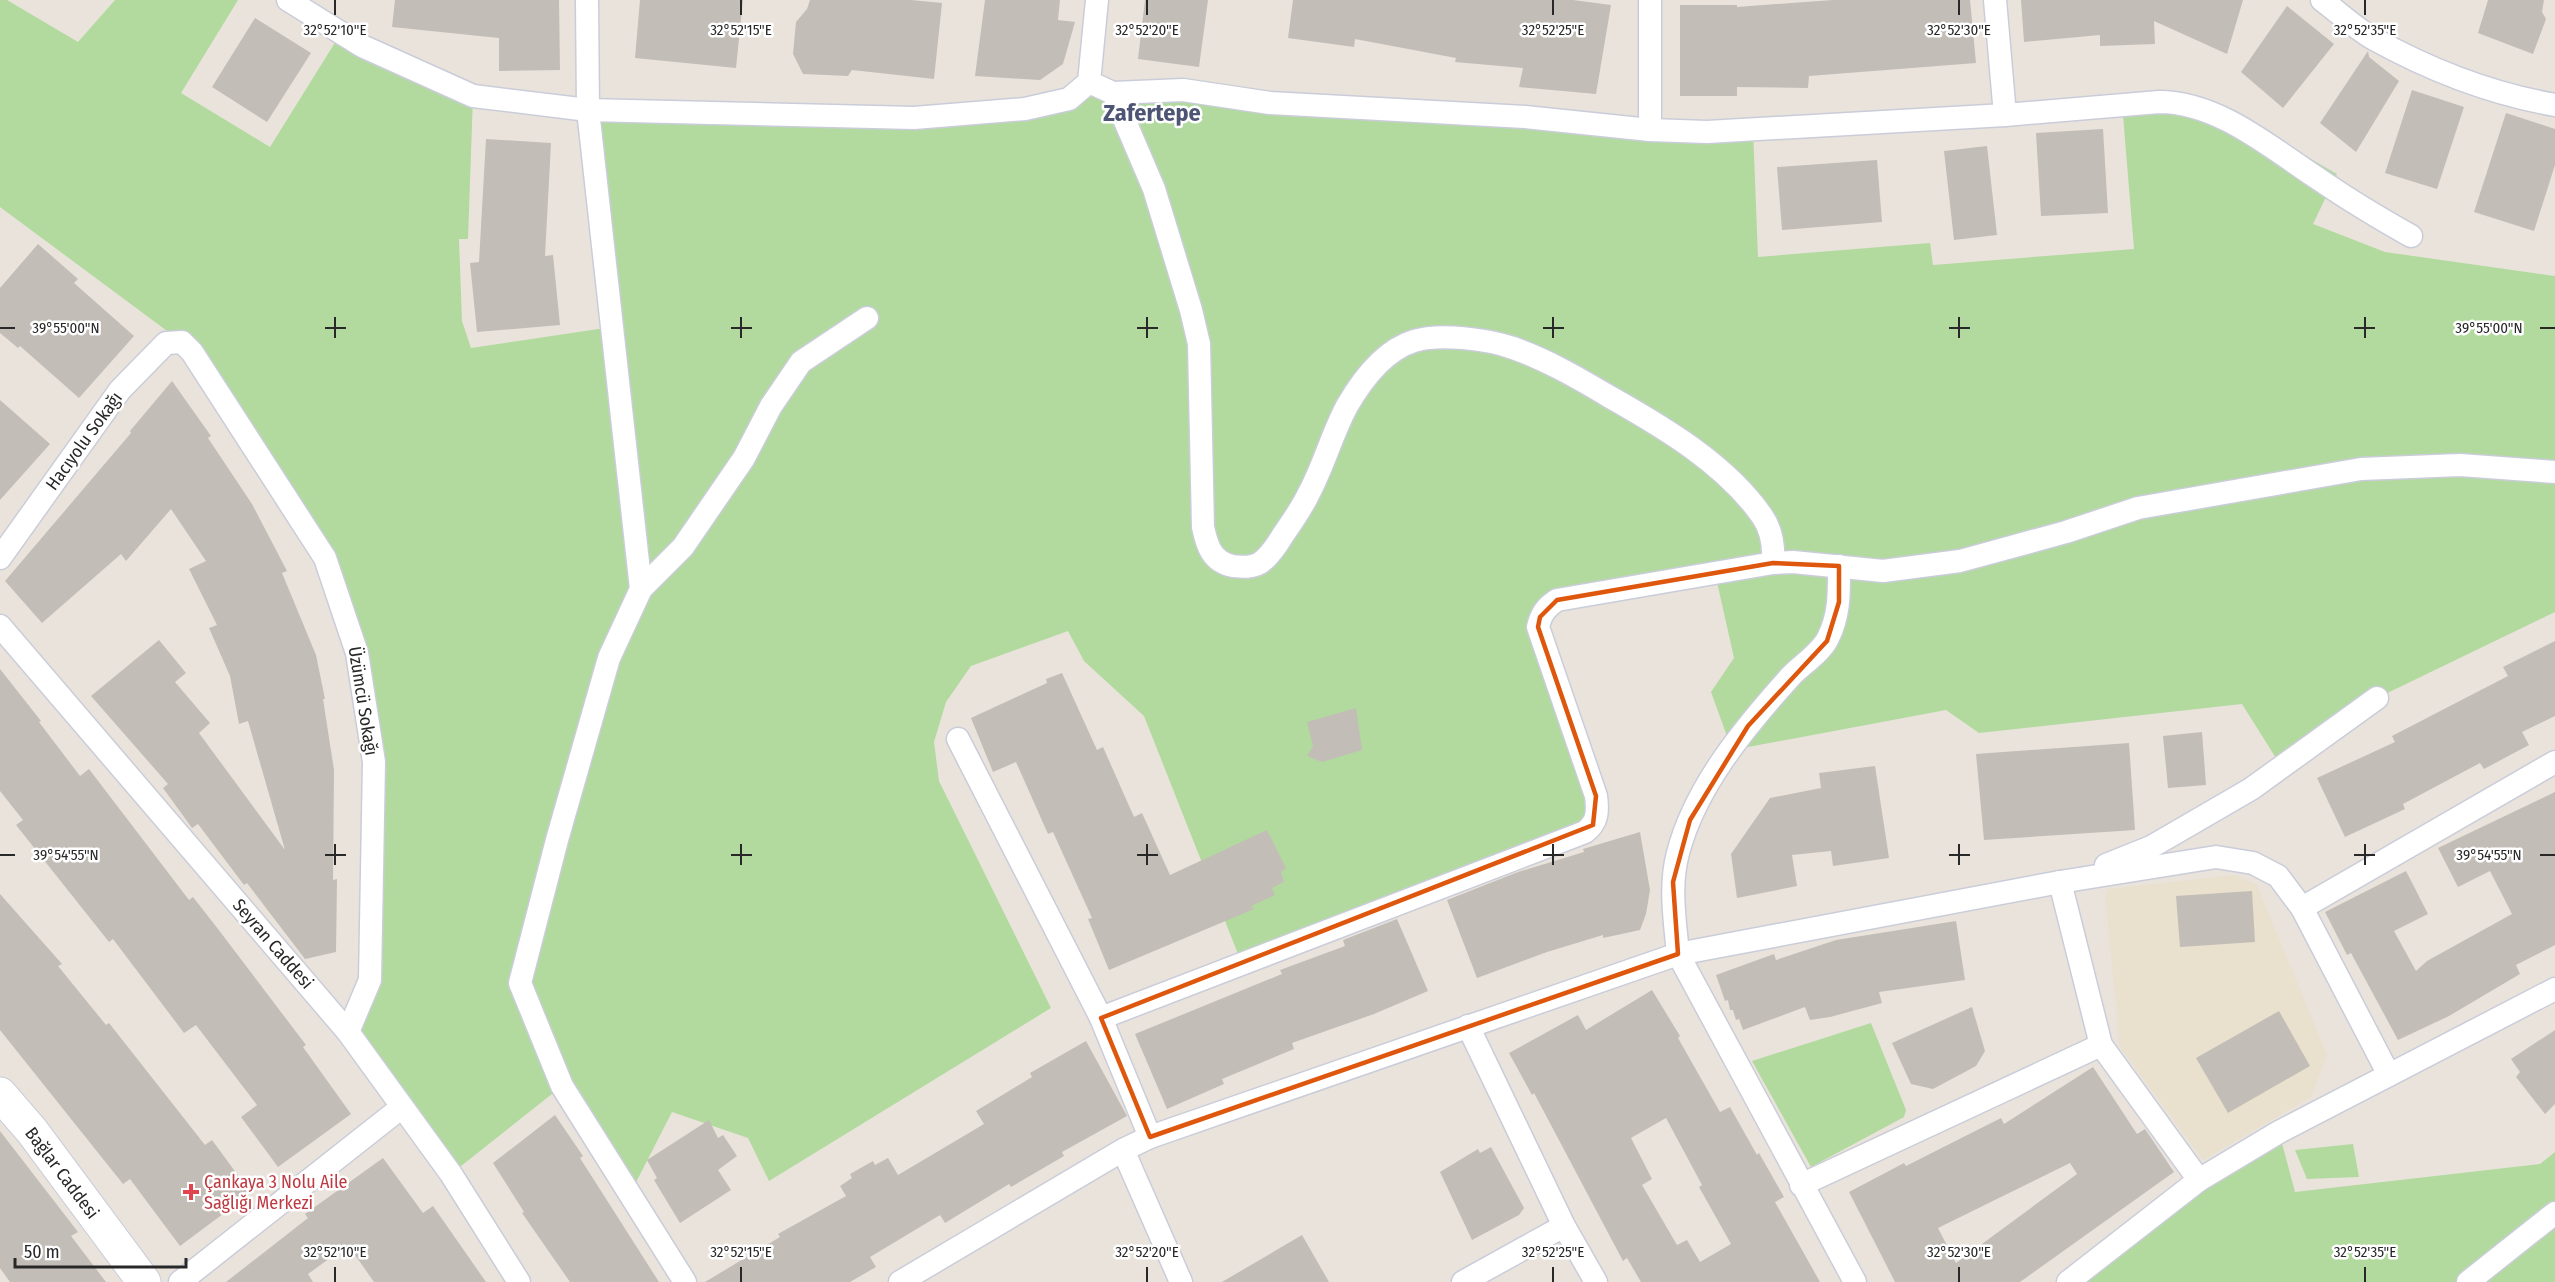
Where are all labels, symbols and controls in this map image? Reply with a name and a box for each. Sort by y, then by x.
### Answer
text: 32°52'10"E [304,21,366,39]
text: 32°52'15"E [710,21,772,39]
text: 32°52'20"E [1115,21,1179,39]
text: 32°52'25"E [1522,21,1584,39]
text: 32°52'30"E [1927,21,1991,39]
text: 32°52'35"E [2334,21,2396,39]
district label: Zafertepe [1103,99,1201,127]
text: 39°55'00"N [32,319,100,337]
text: 39°55'00"N [2455,319,2523,337]
street label: Hacıyolu Sokağı [41,388,127,494]
street label: Üzümcü Sokağı [344,645,382,757]
text: 39°54'55"N [33,846,99,864]
text: 39°54'55"N [2456,846,2522,864]
street label: Seyran Caddesi [228,894,318,994]
street label: Bağlar Caddesi [20,1123,104,1223]
place label: Çankaya 3 Nolu Aile Sağlığı Merkezi [204,1171,348,1214]
marker: Çankaya 3 Nolu Aile Sağlığı Merkezi [182,1183,200,1201]
scale bar [15,1231,186,1269]
text: 50 m [24,1241,60,1263]
text: 32°52'10"E [304,1243,366,1261]
text: 32°52'15"E [710,1243,772,1261]
text: 32°52'20"E [1115,1243,1179,1261]
text: 32°52'25"E [1522,1243,1584,1261]
text: 32°52'30"E [1927,1243,1991,1261]
text: 32°52'35"E [2334,1243,2396,1261]

